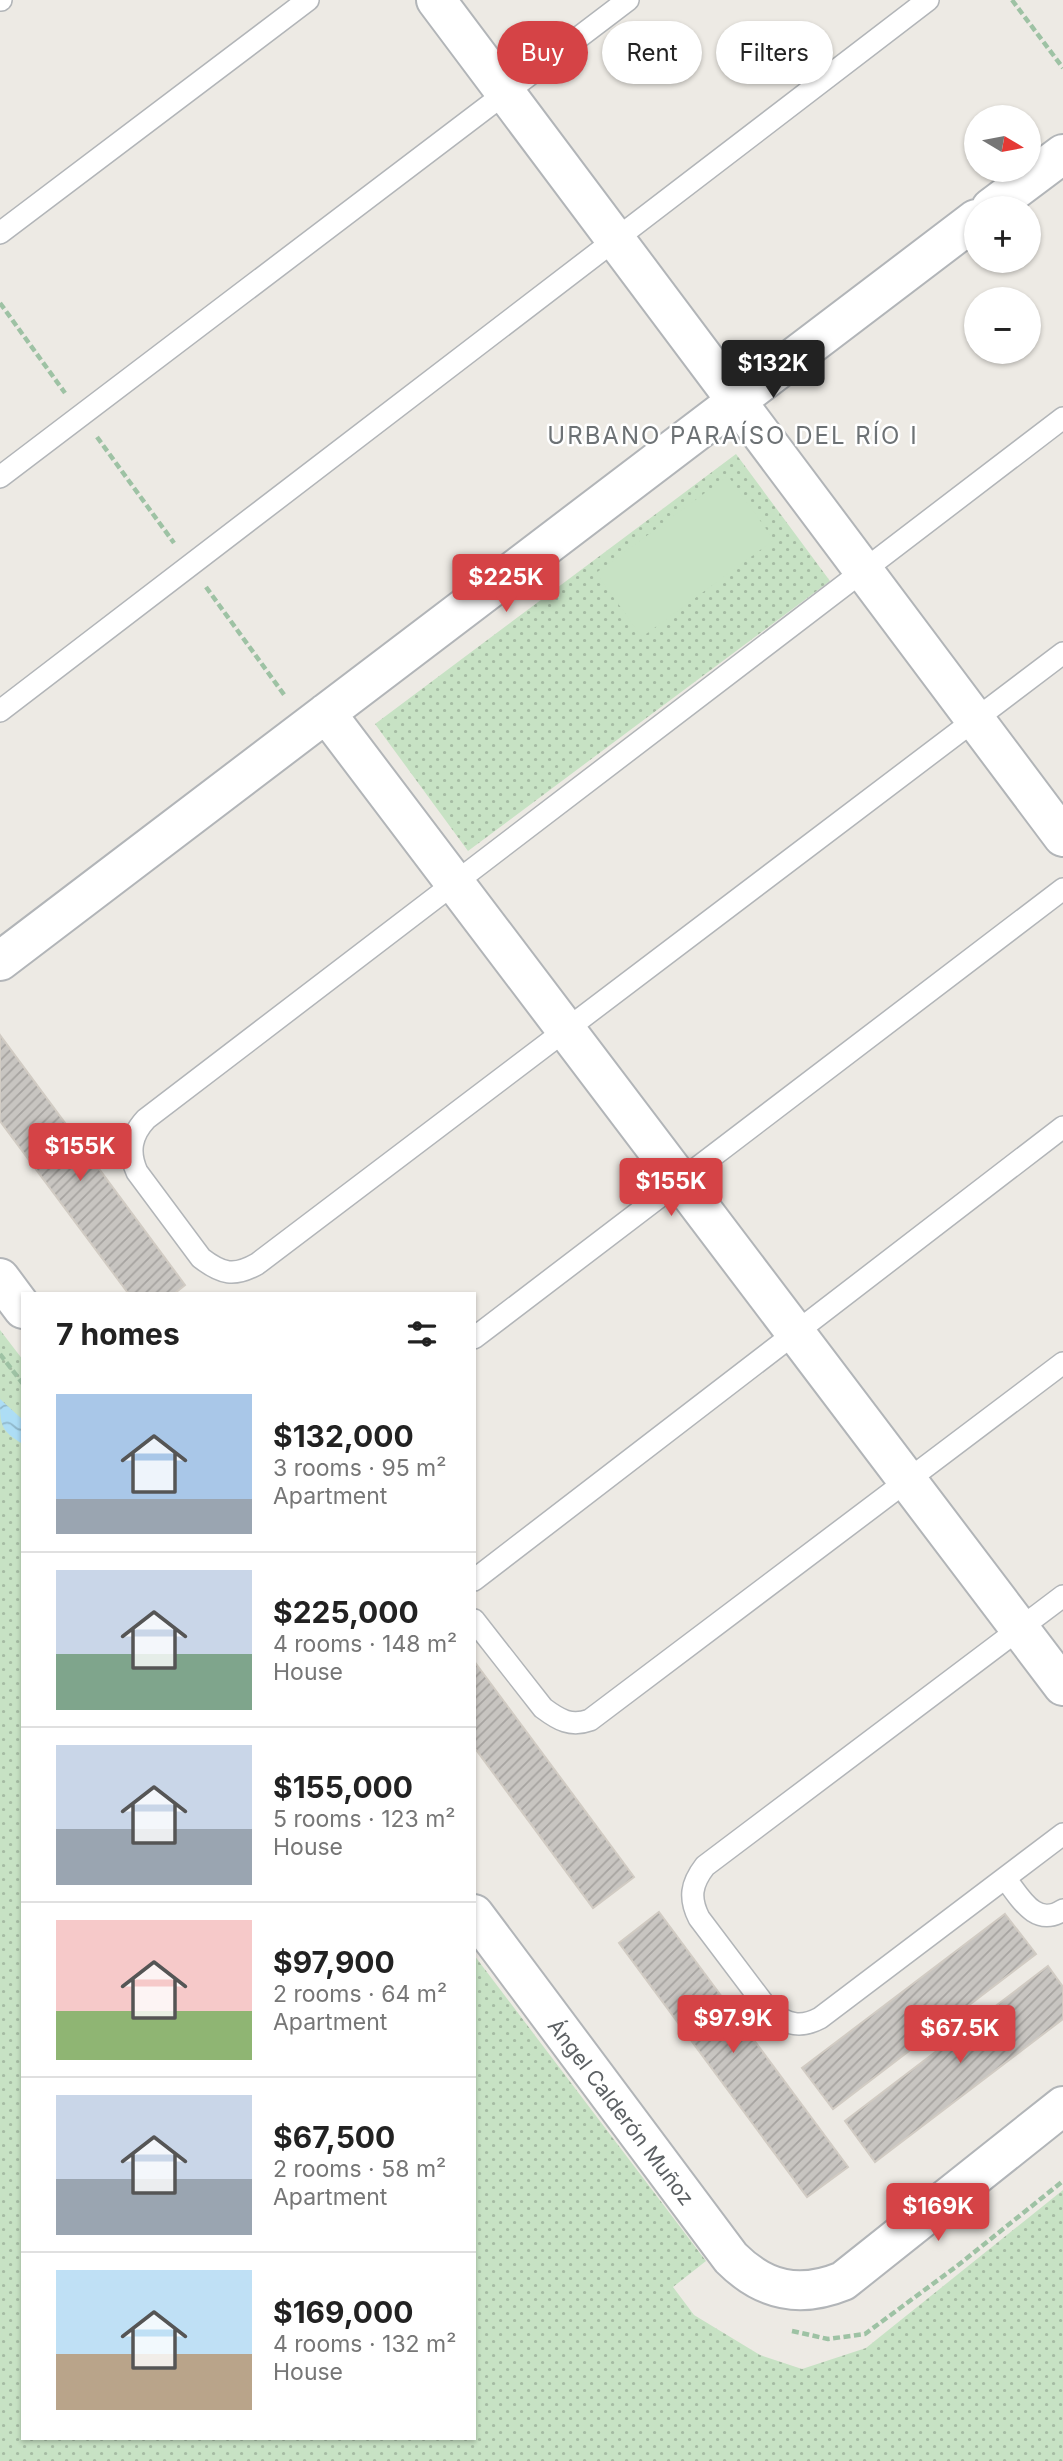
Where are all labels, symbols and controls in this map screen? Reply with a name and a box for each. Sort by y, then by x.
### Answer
chip: Buy [497,21,588,84]
chip: Rent [602,21,702,84]
chip: Filters [716,21,833,84]
north arrow [964,105,1041,182]
map controls [964,105,1041,364]
button: + [964,196,1041,273]
button: − [964,287,1041,364]
pin: $132K [724,340,822,400]
text: $132K [738,349,808,377]
district label: URBANO PARAÍSO DEL RÍO I [547,420,919,450]
pin: $225K [457,554,555,614]
text: $225K [468,563,544,591]
pin: $155K [31,1124,129,1183]
text: $155K [45,1132,115,1160]
pin: $155K [622,1158,720,1218]
text: $155K [636,1167,706,1195]
icon: filters [403,1315,441,1353]
text: 7 homes [56,1316,180,1352]
text: $132,000 [273,1418,414,1454]
icon: home [112,1422,196,1506]
text: 3 rooms · 95 m² [273,1454,446,1482]
text: Apartment [273,1482,387,1510]
text: $225,000 [273,1594,419,1630]
icon: home [112,1598,196,1682]
text: 4 rooms · 148 m² [273,1630,457,1658]
text: House [273,1658,343,1686]
text: $155,000 [273,1769,413,1805]
icon: home [112,1773,196,1857]
text: 5 rooms · 123 m² [273,1805,456,1833]
text: House [273,1833,343,1861]
text: $97,900 [273,1944,395,1980]
icon: home [112,1948,196,2032]
text: 2 rooms · 64 m² [273,1980,447,2008]
pin: $97.9K [676,1996,790,2055]
text: $97.9K [694,2004,772,2032]
pin: $67.5K [903,2006,1017,2065]
text: Apartment [273,2008,387,2036]
street label: Ángel Calderón Muñoz [543,2013,700,2210]
text: $67.5K [920,2014,1000,2042]
text: $67,500 [273,2119,395,2155]
icon: home [112,2123,196,2207]
text: 2 rooms · 58 m² [273,2155,446,2183]
text: Apartment [273,2183,387,2211]
pin: $169K [889,2184,987,2243]
text: $169K [902,2192,974,2220]
text: $169,000 [273,2294,414,2330]
icon: home [112,2298,196,2382]
text: 4 rooms · 132 m² [273,2330,456,2358]
text: House [273,2358,343,2386]

